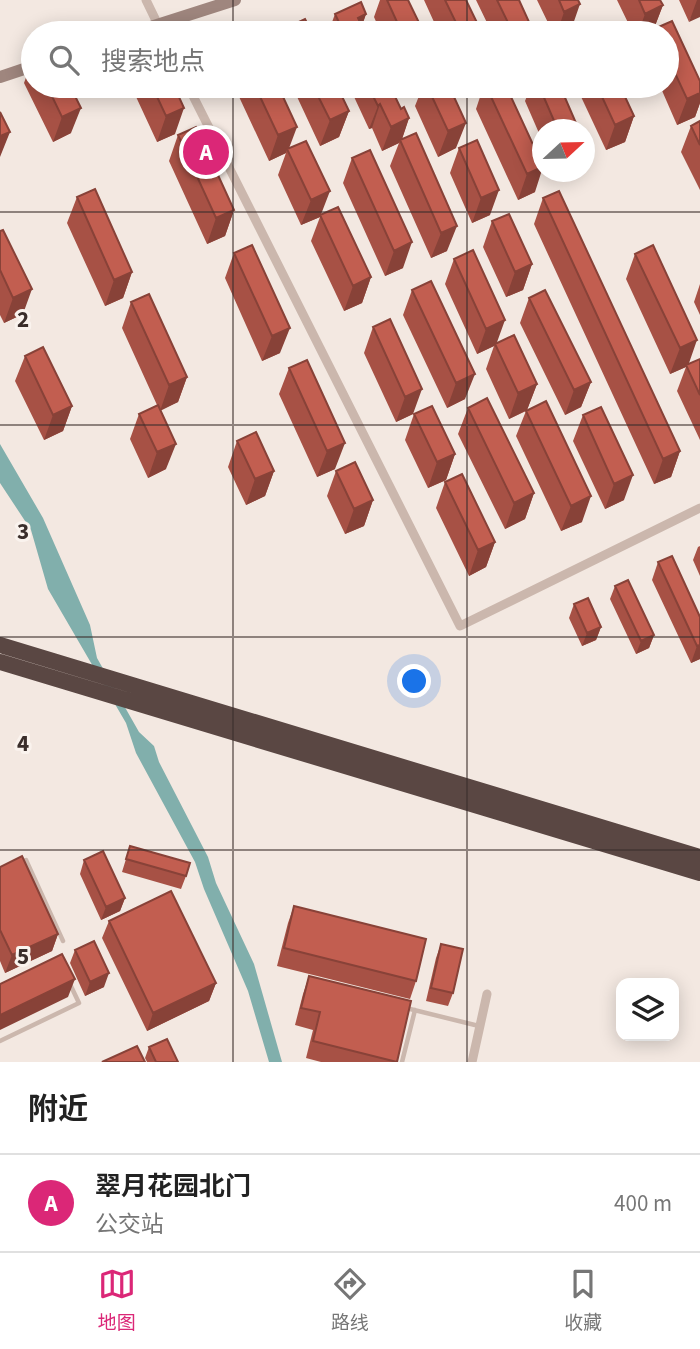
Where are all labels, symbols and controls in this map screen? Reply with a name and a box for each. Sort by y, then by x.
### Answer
search box [21,21,679,98]
icon: search [45,41,83,79]
text: 搜索地点 [101,43,205,80]
north arrow [532,119,595,182]
pin: A [183,126,229,178]
text: 2 [17,303,29,336]
text: 3 [17,515,29,548]
your location [397,664,431,698]
text: 4 [17,727,29,760]
text: 5 [17,940,29,973]
map controls [616,978,679,1041]
button: layers [616,978,679,1041]
text: 附近 [28,1088,88,1131]
text: 翠月花园北门 [95,1168,251,1205]
text: A [44,1187,58,1220]
text: 400 m [614,1187,672,1220]
text: 公交站 [95,1208,164,1241]
tab: 地图 [98,1265,136,1337]
tab: 路线 [331,1265,369,1337]
tab: 收藏 [564,1265,602,1337]

